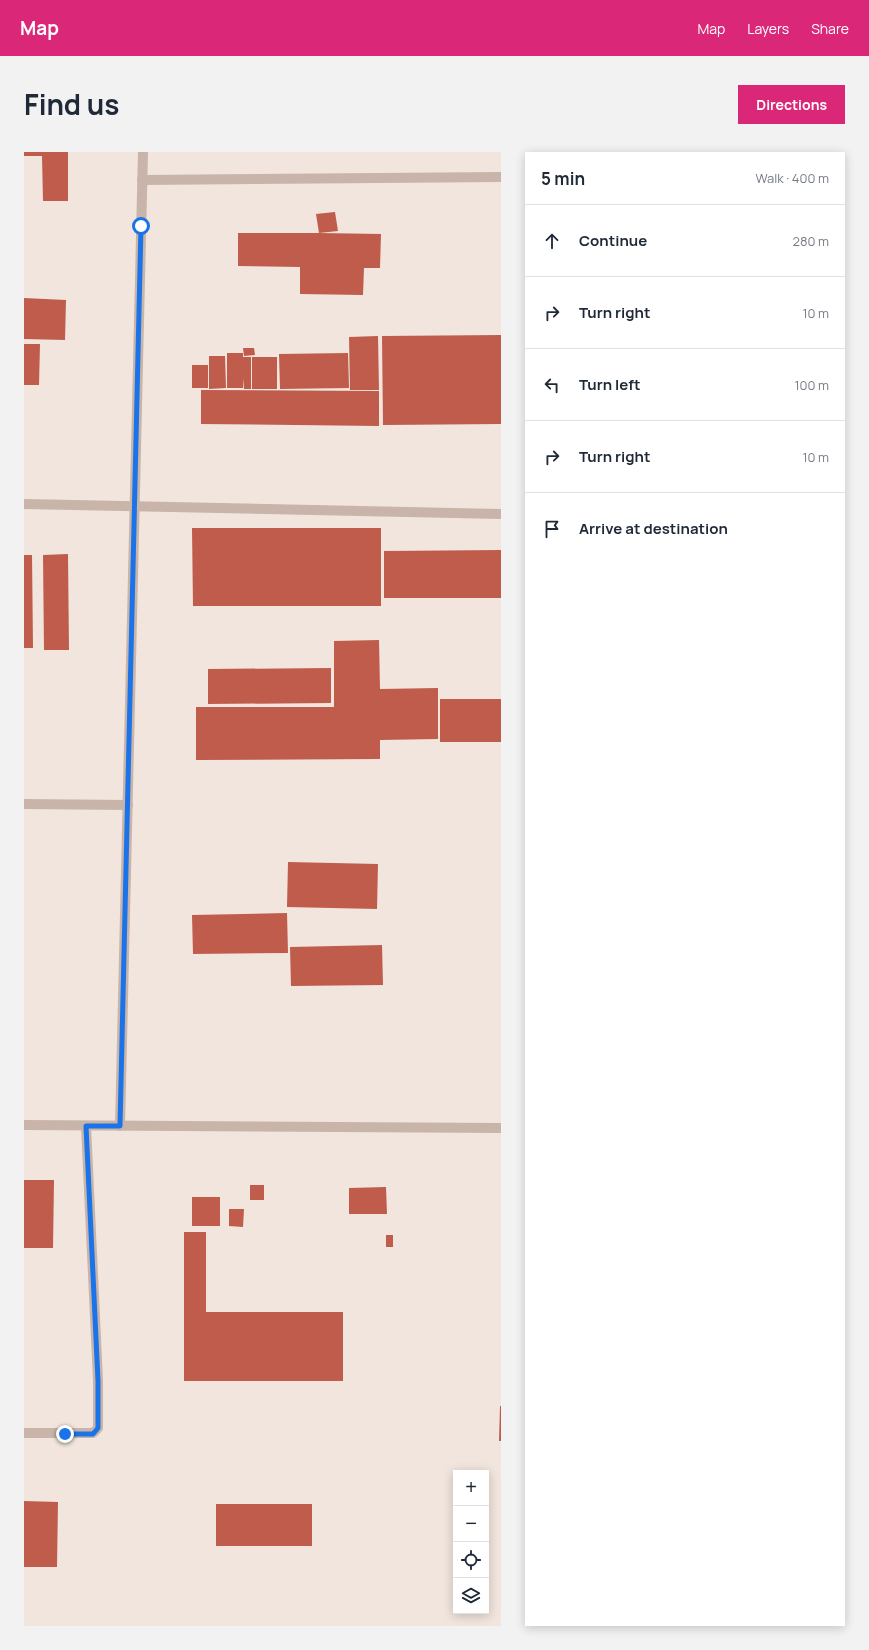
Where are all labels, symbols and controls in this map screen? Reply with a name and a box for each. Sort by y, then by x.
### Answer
text: Map [20,15,59,41]
text: Map [697,19,725,38]
text: Layers [747,19,789,38]
text: Share [811,19,849,38]
text: Find us [24,85,119,123]
button: Directions [738,85,845,124]
text: 5 min [541,167,585,190]
text: Walk · 400 m [755,169,829,187]
route start [132,217,150,235]
icon: ahead [541,230,563,252]
text: Continue [579,230,647,251]
text: 280 m [792,232,829,250]
icon: right [541,302,563,324]
text: Turn right [579,302,650,323]
text: 10 m [802,304,829,322]
icon: left [541,374,563,396]
text: Turn left [579,374,641,395]
text: 100 m [794,376,829,394]
icon: right [541,446,563,468]
text: Turn right [579,446,650,467]
text: 10 m [802,448,829,466]
icon: arrive [541,518,563,540]
text: Arrive at destination [579,518,728,539]
route end [56,1425,74,1443]
map controls [453,1470,489,1614]
button: + [453,1470,489,1506]
button: − [453,1506,489,1542]
button: locate [453,1542,489,1578]
button: layers [453,1578,489,1614]

